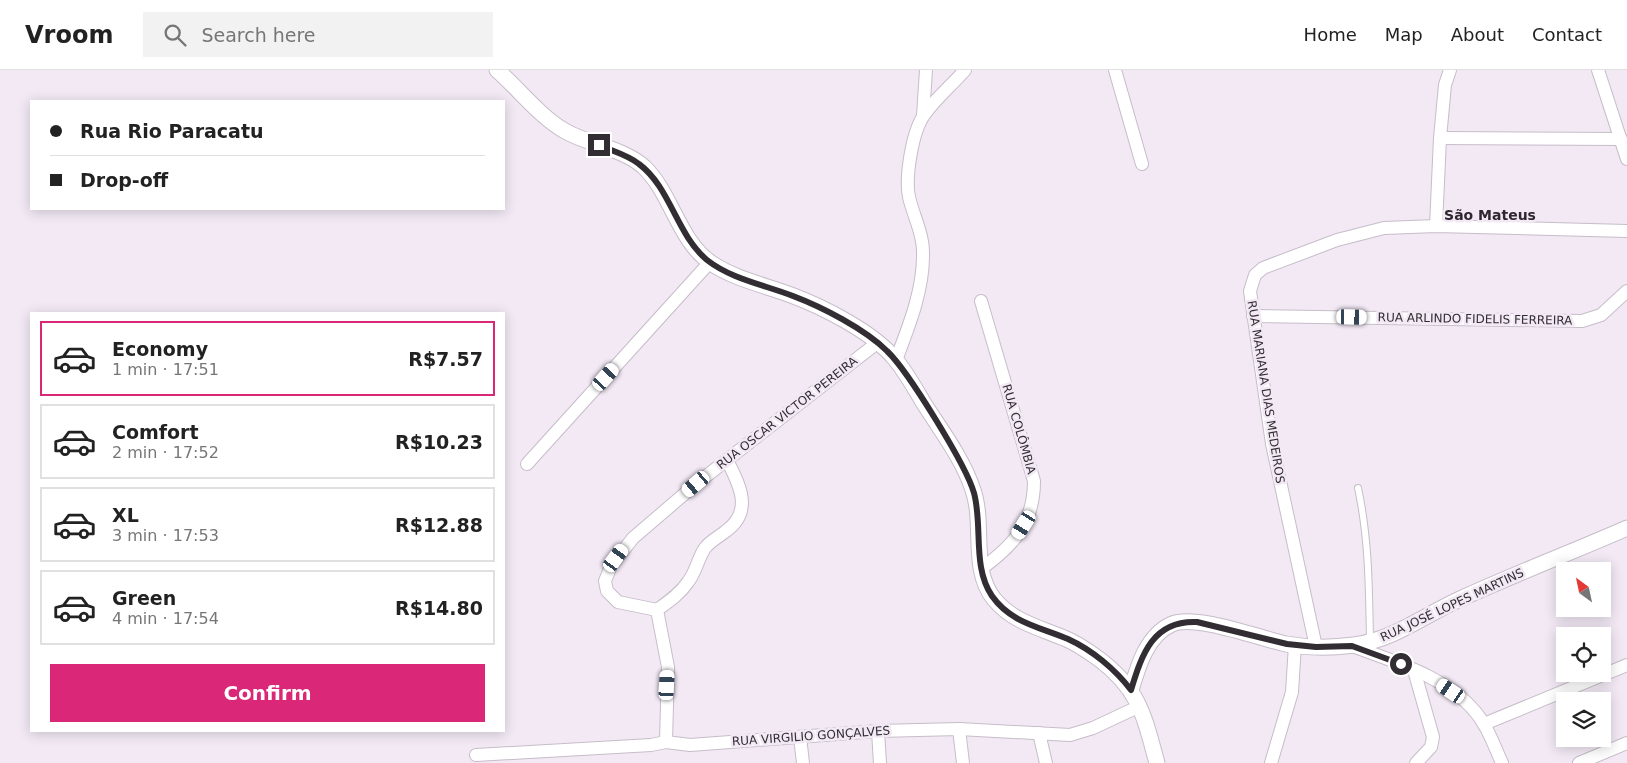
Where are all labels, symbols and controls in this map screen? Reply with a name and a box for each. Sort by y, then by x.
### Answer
search box [143,12,493,57]
text: Vroom [25,21,113,49]
icon: search [161,21,189,49]
text: Search here [201,24,316,46]
text: Home [1304,24,1357,45]
text: Map [1385,24,1423,45]
text: About [1451,24,1504,45]
text: Contact [1532,24,1602,45]
text: Rua Rio Paracatu [80,120,264,142]
route end [588,134,610,156]
text: Drop-off [80,169,168,191]
district label: São Mateus [1444,207,1536,223]
street label: RUA MARIANA DIAS MEDEIROS [1245,300,1287,484]
car [1336,309,1367,325]
street label: RUA ARLINDO FIDELIS FERREIRA [1378,310,1573,328]
icon: car [52,336,97,381]
text: Economy [112,338,208,360]
text: R$7.57 [408,348,483,370]
street label: RUA OSCAR VICTOR PEREIRA [714,353,861,472]
text: 1 min · 17:51 [112,360,219,379]
car [590,361,621,393]
street label: RUA COLÔMBIA [999,382,1040,476]
icon: car [52,419,97,464]
text: Comfort [112,421,199,443]
text: R$10.23 [395,431,483,453]
text: 2 min · 17:52 [112,443,219,462]
car [679,469,712,499]
icon: car [52,502,97,547]
text: XL [112,504,139,526]
car [1009,508,1038,542]
text: R$12.88 [395,514,483,536]
text: 3 min · 17:53 [112,526,219,545]
car [601,541,630,575]
north arrow [1556,562,1611,618]
map controls [1556,562,1611,747]
street label: RUA JOSÉ LOPES MARTINS [1378,565,1526,644]
icon: car [52,585,97,630]
text: Green [112,587,176,609]
text: R$14.80 [395,597,483,619]
text: 4 min · 17:54 [112,609,219,628]
button: locate [1556,627,1611,682]
route start [1390,653,1412,675]
button: Confirm [50,664,485,722]
car [658,670,675,700]
car [1434,676,1467,706]
button: layers [1556,692,1611,747]
street label: RUA VIRGILIO GONÇALVES [731,723,891,749]

